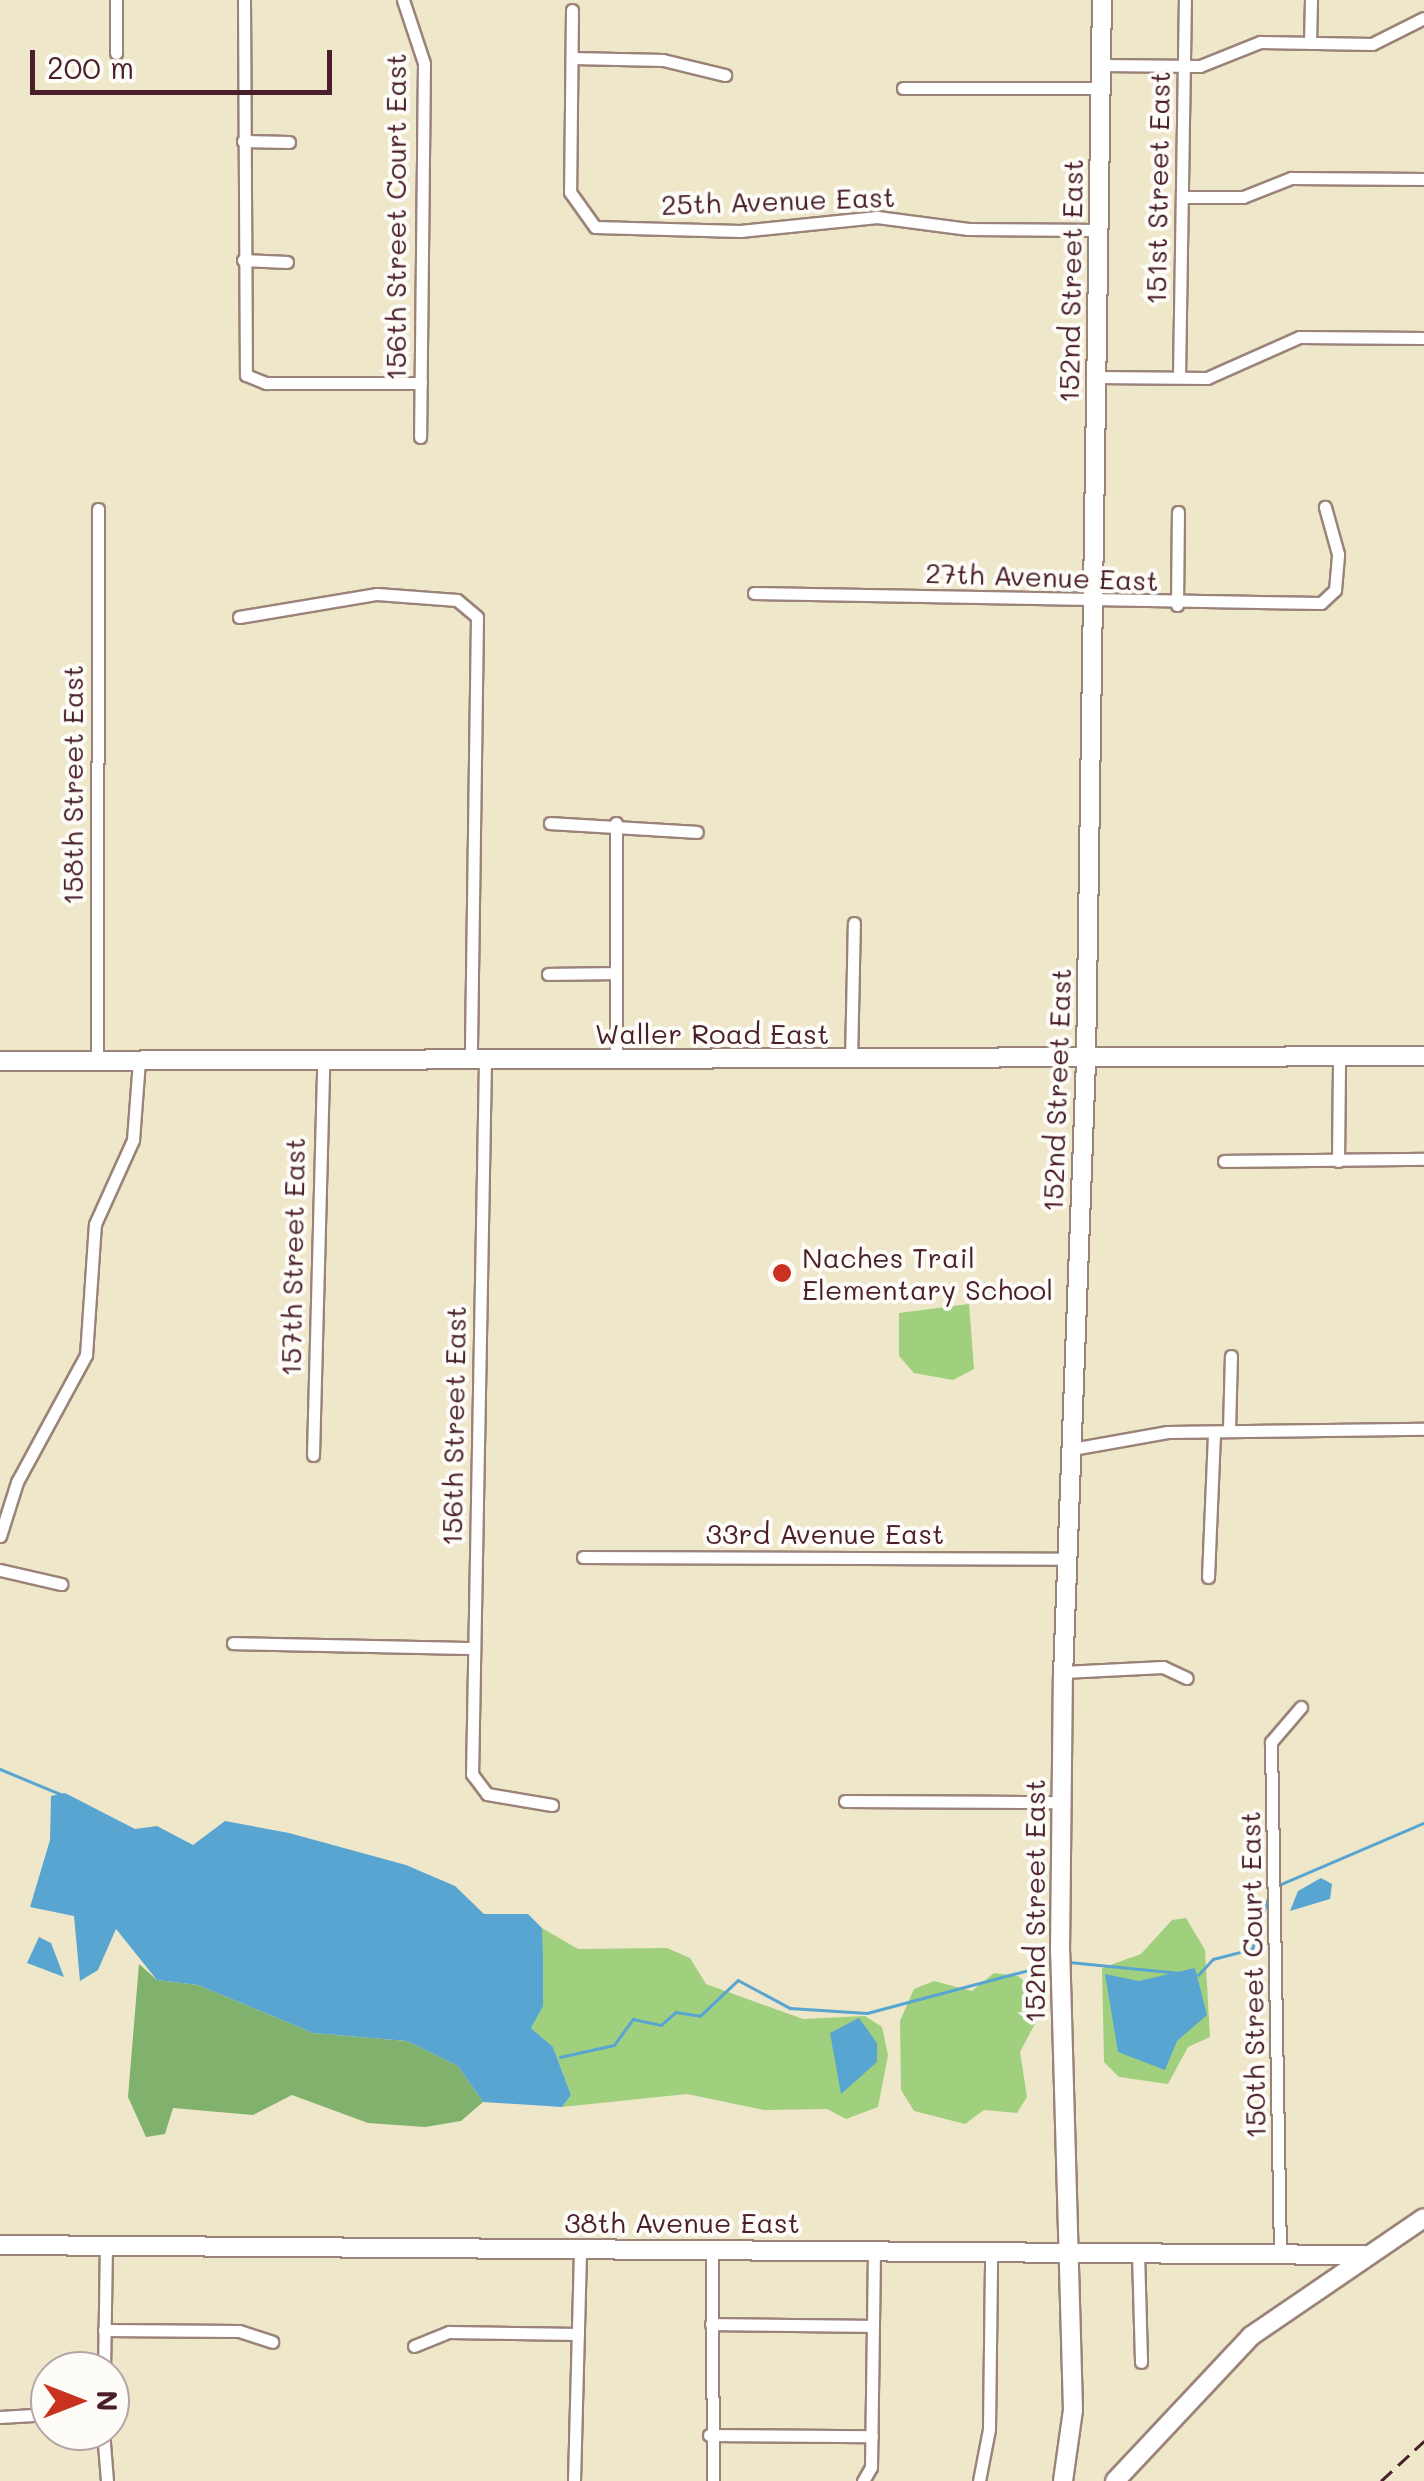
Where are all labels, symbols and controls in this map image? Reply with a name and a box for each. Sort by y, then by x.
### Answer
scale bar [35,30,338,92]
text: 200 m [47,47,134,87]
street label: 156th Street Court East [378,53,412,381]
street label: 151st Street East [1138,71,1176,305]
street label: 152nd Street East [1051,159,1089,403]
street label: 25th Avenue East [660,179,896,221]
street label: 27th Avenue East [925,555,1159,597]
street label: 158th Street East [55,665,89,905]
street label: 152nd Street East [1035,967,1077,1213]
street label: Waller Road East [595,1016,829,1050]
street label: 157th Street East [273,1137,311,1377]
place label: Naches Trail Elementary School [802,1240,1053,1306]
marker: Naches Trail Elementary School [771,1262,793,1284]
street label: 156th Street East [434,1306,472,1546]
street label: 33rd Avenue East [706,1516,944,1550]
street label: 152nd Street East [1017,1779,1051,2023]
street label: 150th Street Court East [1232,1811,1272,2139]
street label: 38th Avenue East [564,2205,800,2239]
north arrow [30,2351,130,2451]
text: N [90,2390,126,2412]

